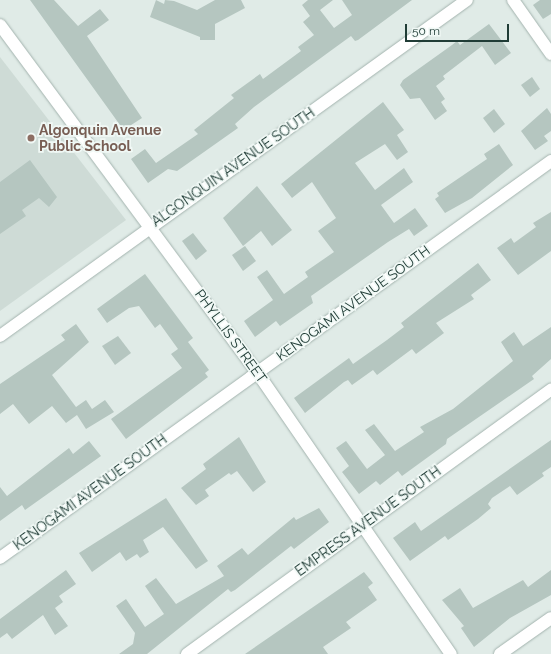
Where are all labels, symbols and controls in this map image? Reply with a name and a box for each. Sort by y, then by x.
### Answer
scale bar [407,16,511,42]
text: 50 m [412,24,440,38]
street label: ALGONQUIN AVENUE SOUTH [148,104,318,230]
place label: Algonquin Avenue Public School [39,122,162,154]
marker: Algonquin Avenue Public School [26,133,36,143]
street label: KENOGAMI AVENUE SOUTH [273,241,433,365]
street label: PHYLLIS STREET [191,286,271,386]
street label: KENOGAMI AVENUE SOUTH [10,430,170,554]
street label: EMPRESS AVENUE SOUTH [292,462,444,580]

